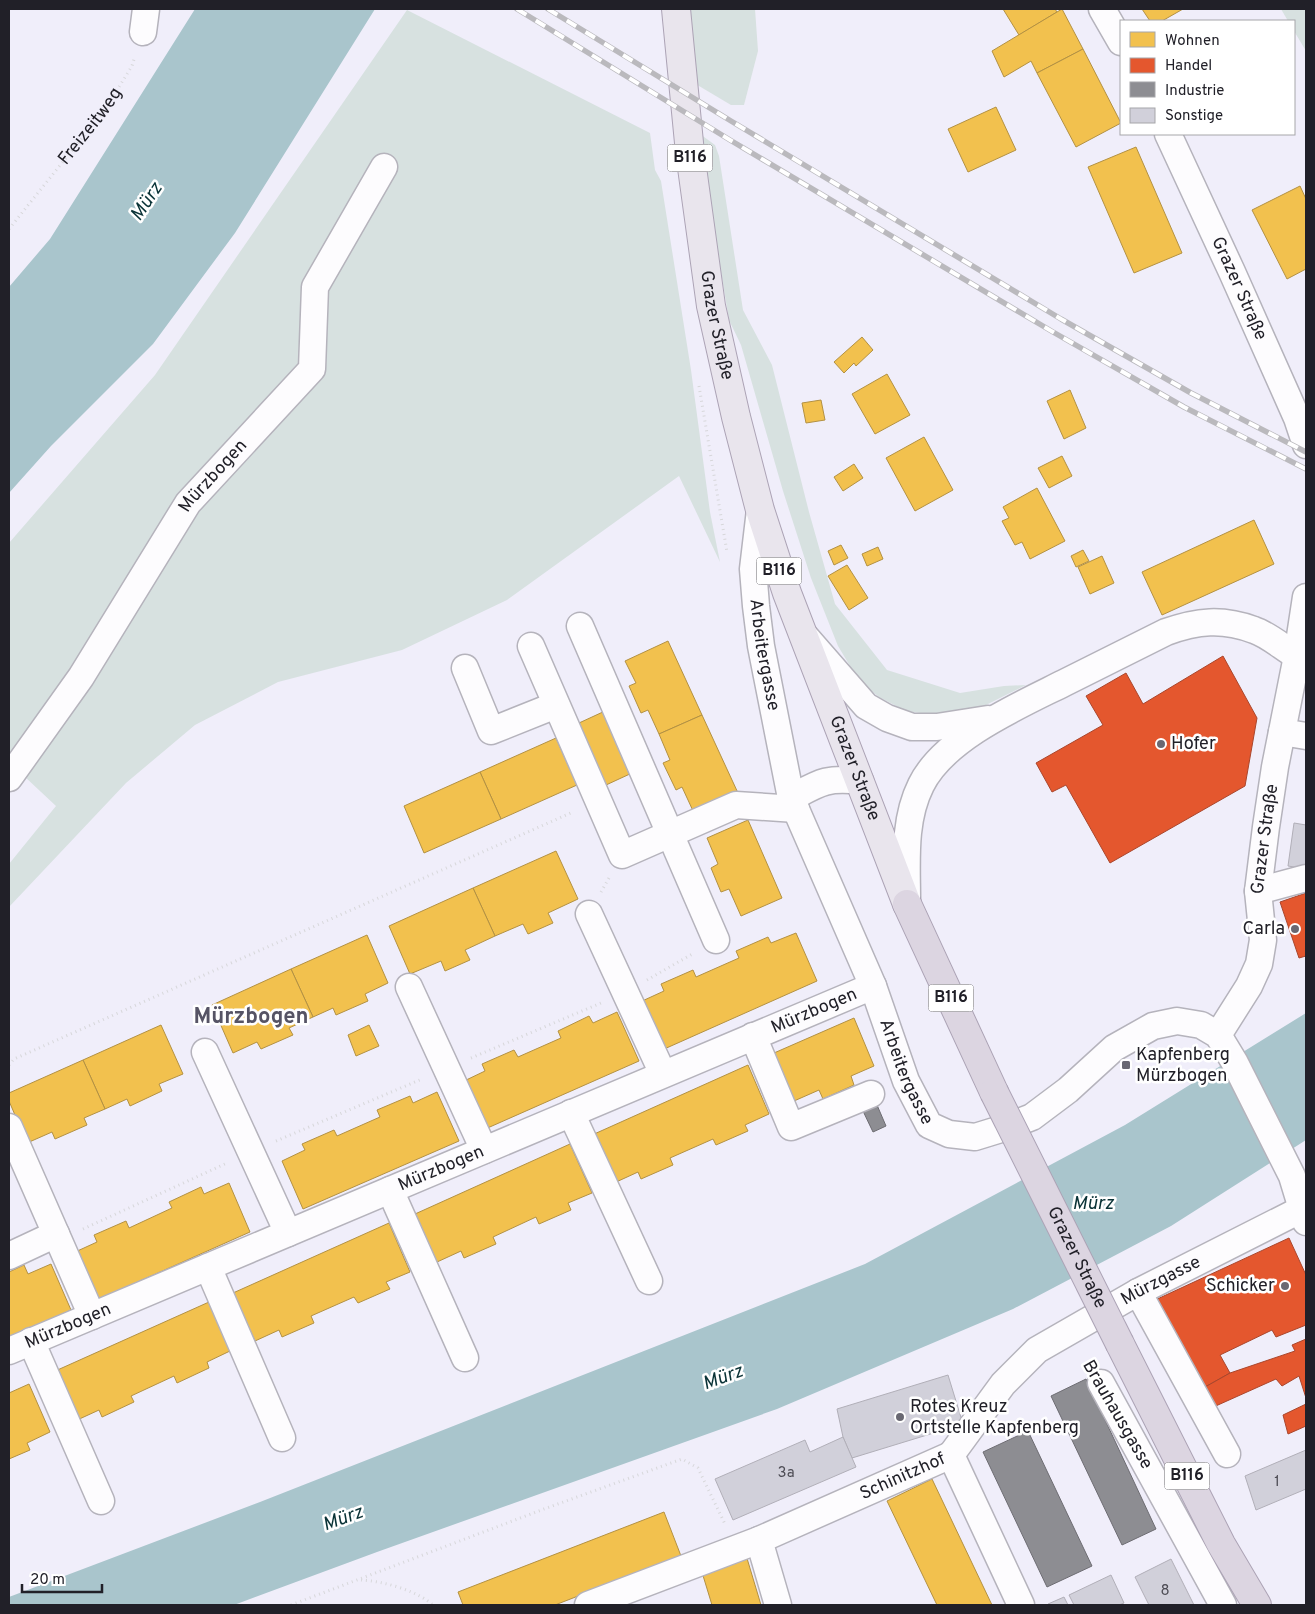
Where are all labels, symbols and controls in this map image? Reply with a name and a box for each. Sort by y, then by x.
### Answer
legend [1120,20,1295,135]
text: Wohnen [1165,32,1220,51]
text: Handel [1165,57,1212,76]
text: Industrie [1165,82,1224,101]
street label: Freizeitweg [53,83,127,170]
text: Sonstige [1165,107,1223,126]
road number: B116 [668,144,712,172]
water label: Mürz [126,178,169,226]
street label: Grazer Straße [1206,233,1272,344]
street label: Grazer Straße [695,269,739,382]
street label: Mürzbogen [173,435,252,517]
road number: B116 [756,558,802,584]
street label: Arbeitergasse [744,598,785,713]
street label: Grazer Straße [824,712,885,824]
place label: Hofer [1171,733,1216,756]
marker: Hofer [1155,738,1167,750]
street label: Grazer Straße [1246,782,1284,896]
place label: Carla [1243,918,1285,941]
marker: Carla [1289,923,1301,935]
street label: Mürzbogen [768,983,861,1039]
road number: B116 [928,984,974,1011]
district label: Mürzbogen [194,1004,309,1031]
street label: Arbeitergasse [874,1016,938,1129]
place label: Kapfenberg Mürzbogen [1136,1044,1230,1088]
marker: Kapfenberg Mürzbogen [1120,1059,1132,1071]
street label: Mürzbogen [394,1140,488,1197]
water label: Mürz [1072,1192,1114,1216]
street label: Grazer Straße [1042,1203,1112,1312]
street label: Mürzgasse [1117,1251,1204,1311]
place label: Schicker [1206,1275,1275,1298]
marker: Schicker [1279,1280,1291,1292]
street label: Mürzbogen [21,1298,115,1354]
street label: Brauhausgasse [1076,1356,1158,1474]
water label: Mürz [700,1359,747,1396]
place label: Rotes Kreuz Ortstelle Kapfenberg [910,1396,1079,1440]
marker: Rotes Kreuz Ortstelle Kapfenberg [894,1411,906,1423]
street label: Schinitzhof [856,1447,949,1505]
road number: B116 [1164,1462,1210,1490]
house number: 3a [777,1464,795,1483]
house number: 1 [1274,1473,1280,1492]
water label: Mürz [320,1500,367,1537]
scale bar [22,1562,102,1594]
text: 20 m [30,1571,65,1590]
house number: 8 [1160,1582,1170,1601]

